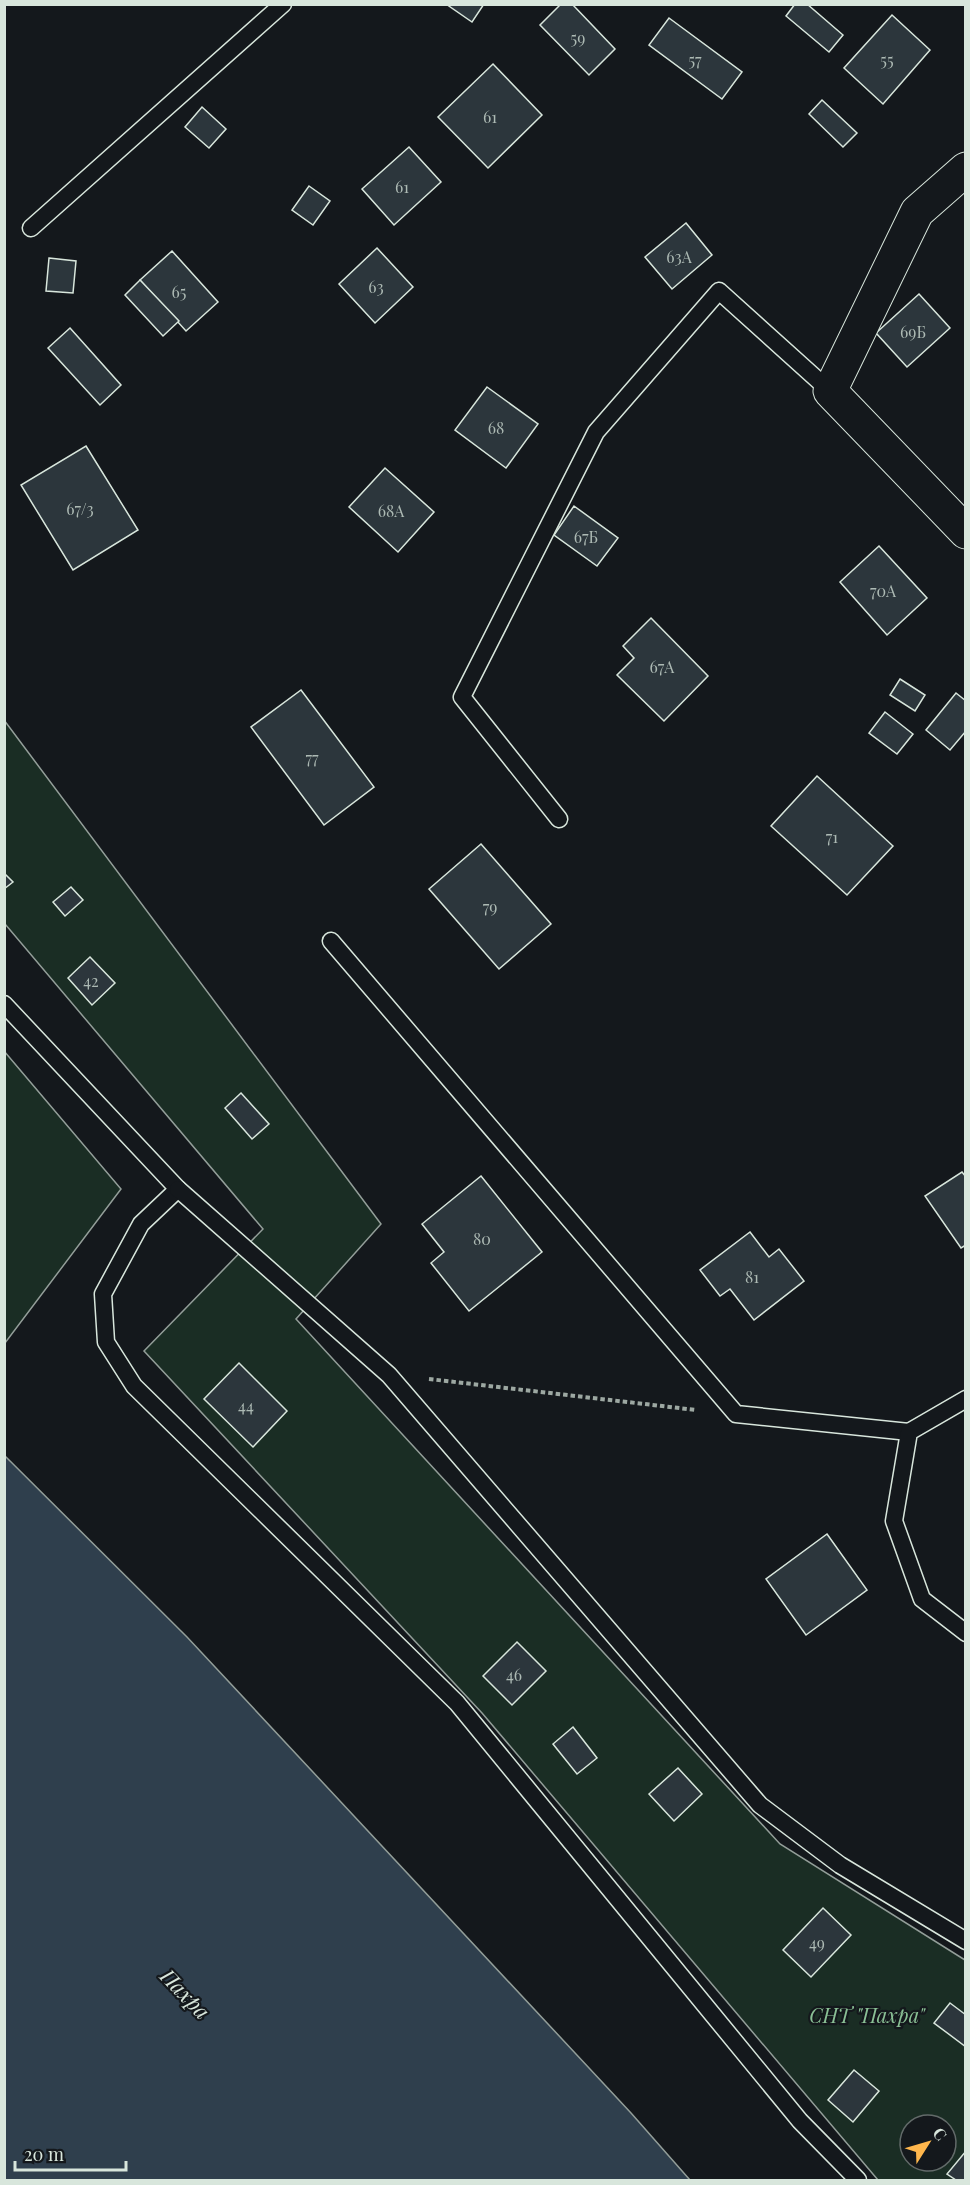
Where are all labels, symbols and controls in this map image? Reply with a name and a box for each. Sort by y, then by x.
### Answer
house number: 59 [571,27,585,48]
house number: 57 [688,49,702,70]
house number: 55 [880,49,894,70]
house number: 61 [483,106,497,127]
house number: 61 [395,176,409,197]
house number: 63А [666,246,693,267]
house number: 63 [368,276,384,297]
house number: 65 [172,281,186,302]
house number: 69Б [900,321,926,342]
house number: 68 [488,417,504,438]
house number: 67/3 [66,498,94,519]
house number: 68А [378,500,405,521]
house number: 67Б [574,526,598,547]
house number: 70А [870,580,897,601]
house number: 67А [650,656,675,677]
house number: 77 [306,747,319,768]
house number: 71 [826,826,838,847]
house number: 79 [483,896,497,917]
house number: 42 [83,970,99,991]
house number: 80 [473,1228,491,1249]
house number: 81 [745,1266,759,1287]
house number: 44 [238,1395,254,1416]
house number: 46 [506,1664,522,1685]
house number: 49 [809,1932,825,1953]
water label: Пахра [154,1961,217,2024]
park label: СНТ "Пахра" [809,2001,926,2028]
north arrow [898,2113,958,2173]
text: С [929,2123,952,2144]
scale bar [15,2134,126,2172]
text: 20 m [24,2142,64,2166]

